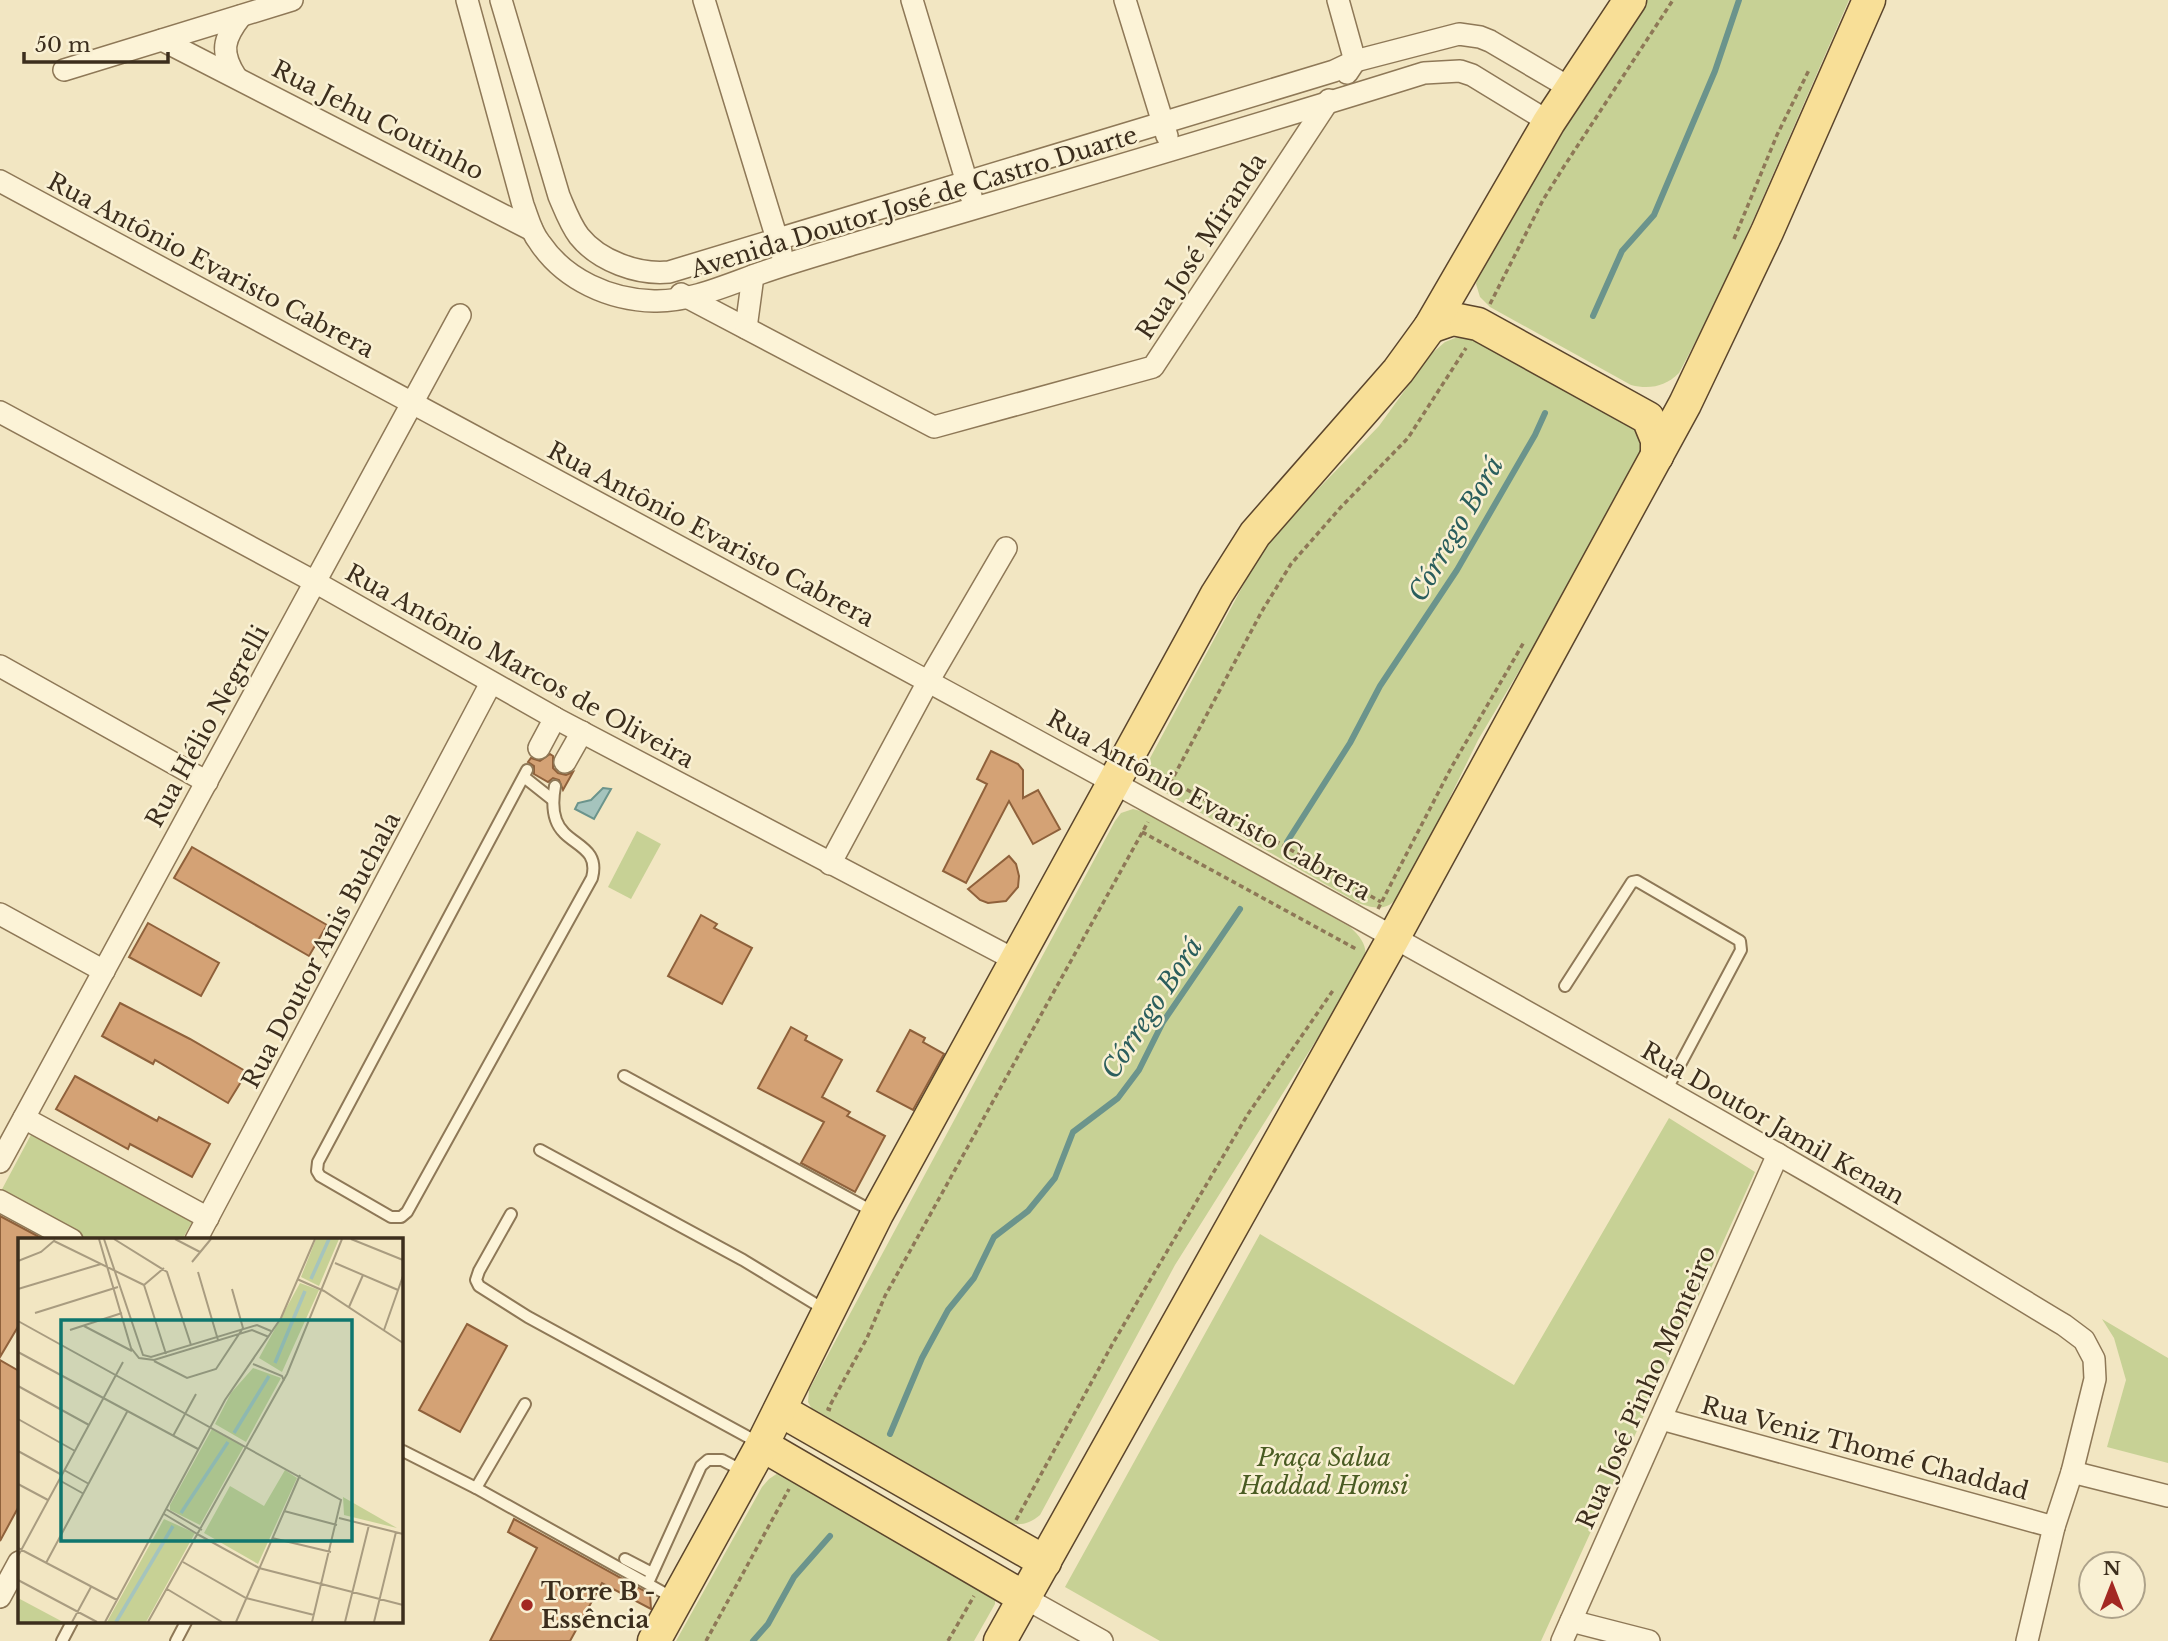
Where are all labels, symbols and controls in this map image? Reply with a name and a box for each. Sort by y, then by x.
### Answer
scale bar [24,21,168,65]
text: 50 m [35,32,91,58]
street label: Rua Jehu Coutinho [267,54,489,186]
street label: Avenida Doutor José de Castro Duarte [686,120,1141,284]
street label: Rua José Miranda [1130,147,1272,345]
street label: Rua Antônio Evaristo Cabrera [43,166,380,364]
street label: Rua Antônio Evaristo Cabrera [543,435,880,633]
water label: Córrego Borá [1402,451,1510,607]
street label: Rua Antônio Marcos de Oliveira [341,558,700,775]
street label: Rua Hélio Negrelli [139,620,275,832]
street label: Rua Antônio Evaristo Cabrera [1042,704,1377,907]
street label: Rua Doutor Anis Buchala [236,806,407,1093]
water label: Córrego Borá [1095,931,1209,1085]
street label: Rua Doutor Jamil Kenan [1636,1036,1910,1210]
inset map [18,1238,402,1624]
street label: Rua José Pinho Monteiro [1570,1241,1722,1533]
street label: Rua Veniz Thomé Chaddad [1698,1390,2032,1506]
park label: Praça Salua Haddad Homsi [1238,1443,1409,1500]
north arrow [2077,1550,2147,1620]
text: N [2103,1557,2121,1580]
place label: Torre B - Essência [541,1577,655,1634]
marker: Torre B - Essência [519,1597,535,1613]

